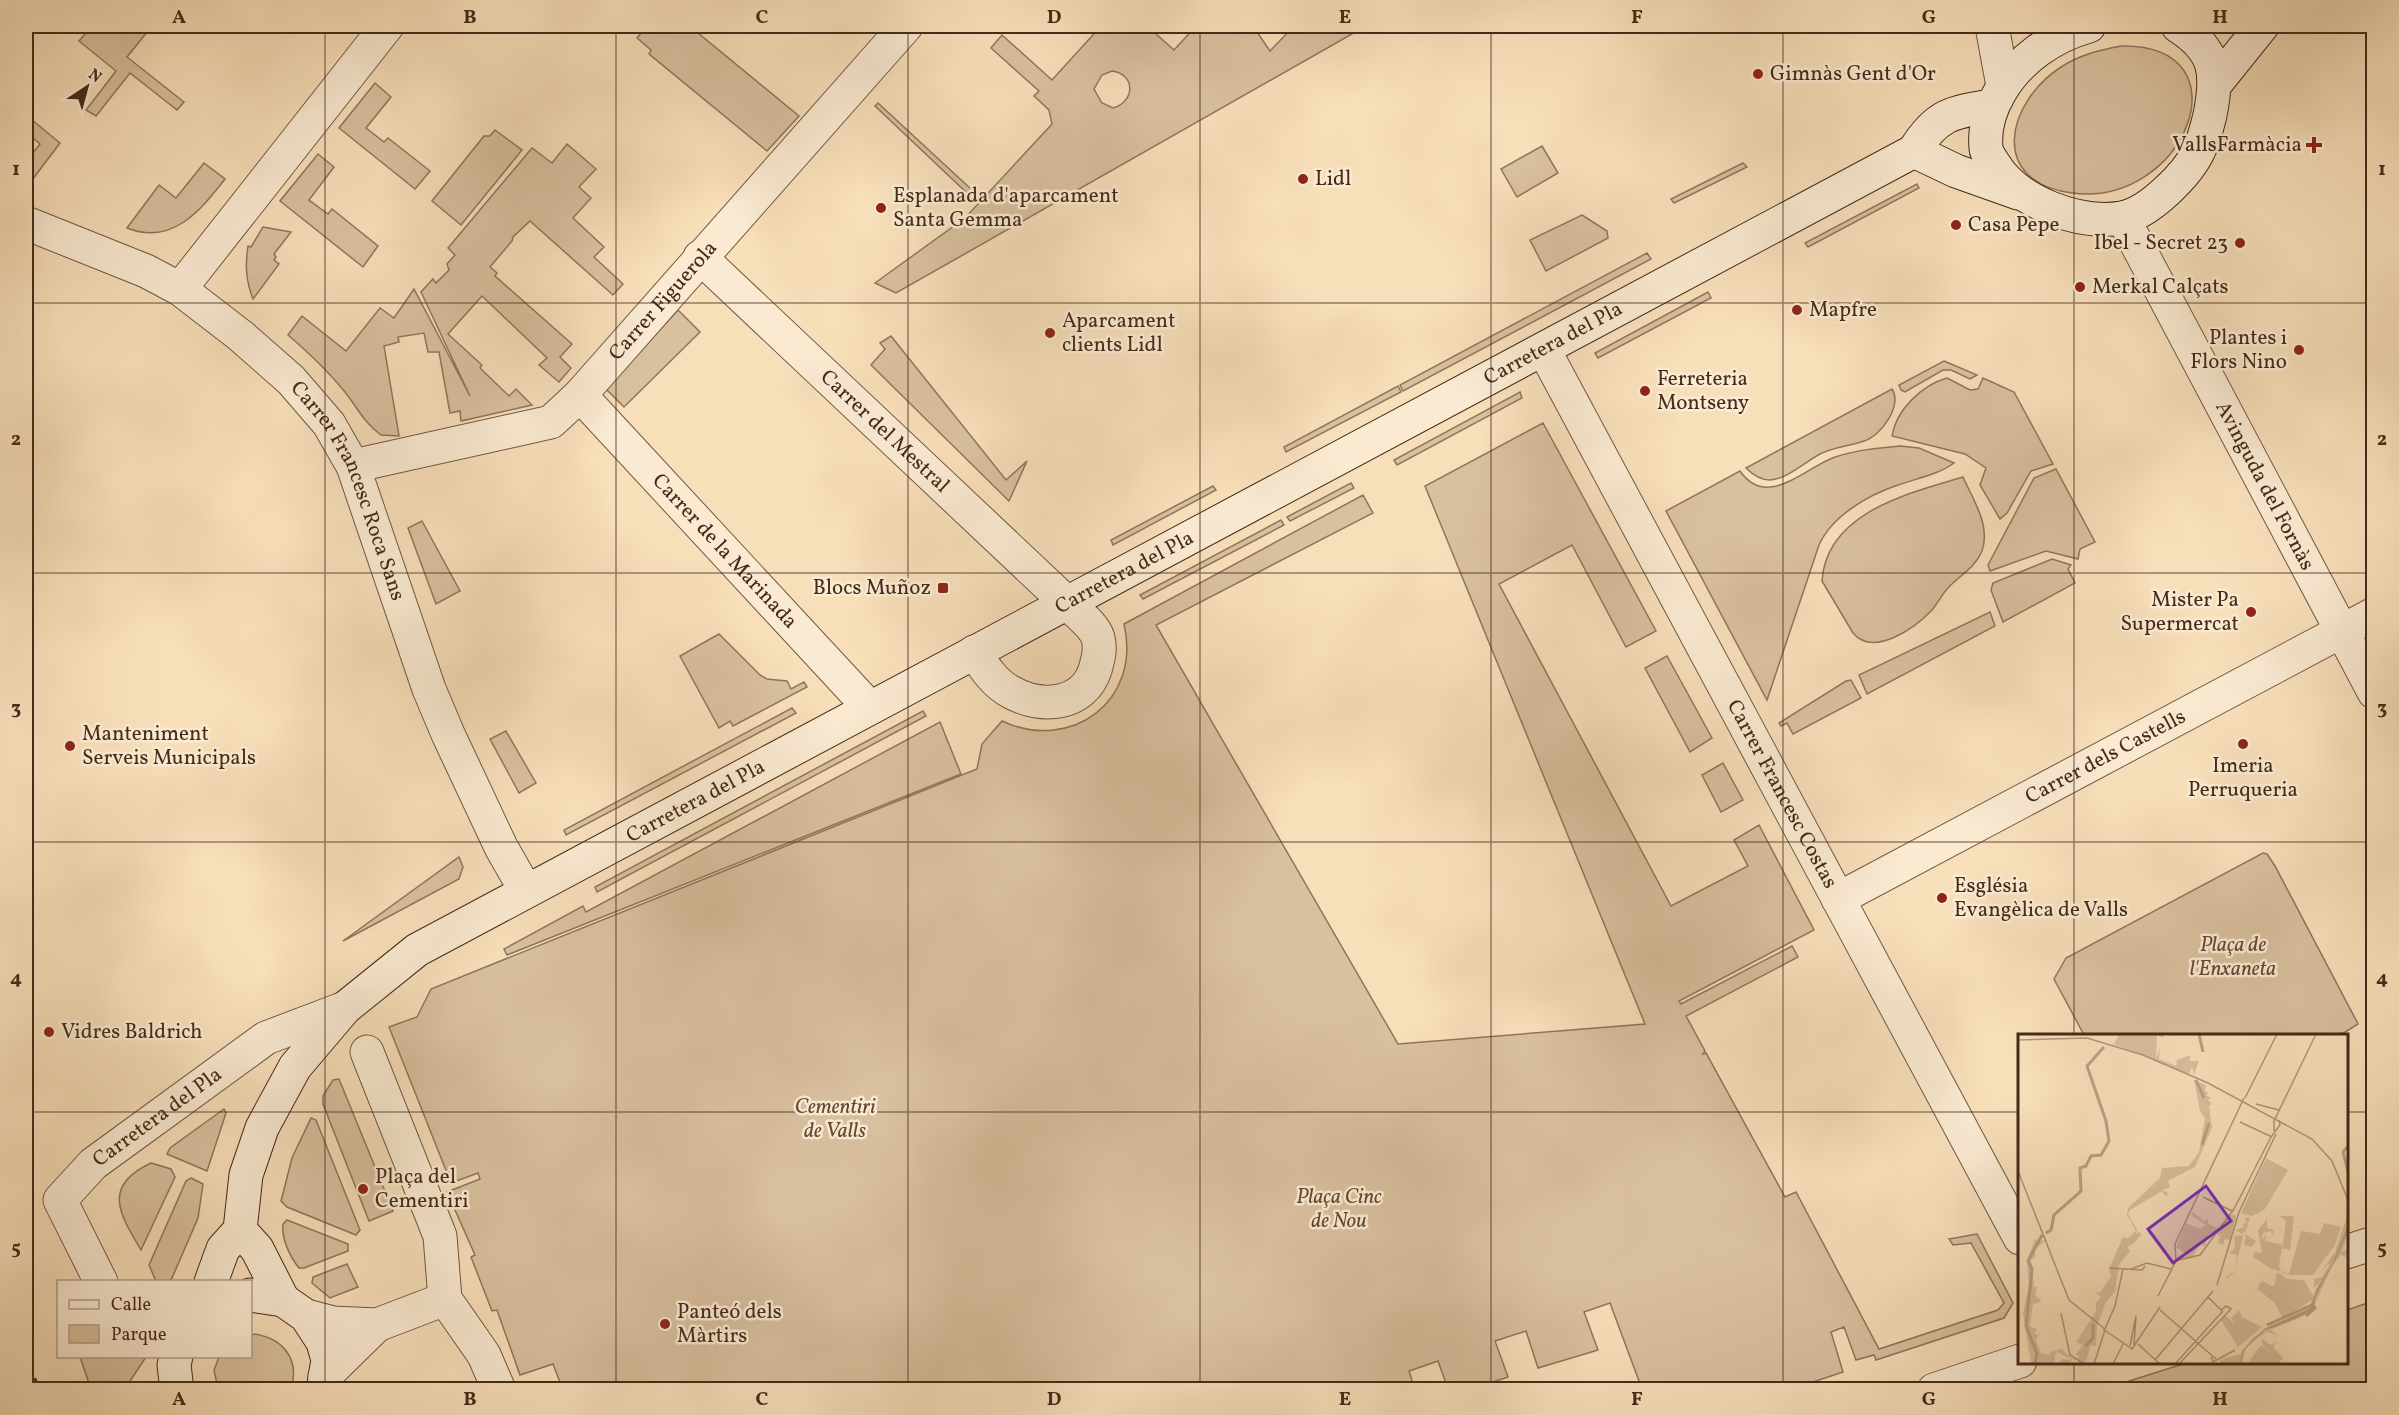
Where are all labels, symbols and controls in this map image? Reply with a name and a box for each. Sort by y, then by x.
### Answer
text: A [172,4,186,32]
text: B [463,4,477,32]
text: C [756,4,769,32]
text: D [1047,4,1061,32]
text: E [1339,4,1351,32]
text: F [1631,4,1643,32]
text: G [1922,4,1936,32]
text: H [2212,4,2228,32]
north arrow [57,57,117,117]
place label: Gimnàs Gent d'Or [1770,60,1936,89]
text: N [83,64,106,89]
marker: Gimnàs Gent d'Or [1751,67,1765,81]
place label: VallsFarmàcia [2172,131,2302,160]
marker: VallsFarmàcia [2307,138,2321,152]
text: 1 [12,156,20,184]
text: 1 [2378,156,2386,184]
place label: Lidl [1315,165,1351,194]
marker: Lidl [1296,172,1310,186]
place label: Esplanada d'aparcament Santa Gemma [893,182,1119,235]
marker: Esplanada d'aparcament Santa Gemma [874,201,888,215]
place label: Casa Pepe [1968,211,2060,240]
marker: Casa Pepe [1949,218,1963,232]
place label: Ibel - Secret 23 [2094,229,2228,258]
street label: Carrer Figuerola [602,235,724,367]
marker: Ibel - Secret 23 [2233,236,2247,250]
place label: Merkal Calçats [2092,273,2229,302]
marker: Merkal Calçats [2073,280,2087,294]
street label: Carretera del Pla [1479,295,1628,393]
place label: Mapfre [1809,296,1877,325]
marker: Mapfre [1790,303,1804,317]
place label: Aparcament clients Lidl [1062,307,1176,360]
place label: Plantes i Flors Nino [2190,324,2287,377]
marker: Aparcament clients Lidl [1043,326,1057,340]
marker: Plantes i Flors Nino [2292,343,2306,357]
street label: Carrer del Mestral [814,363,956,499]
place label: Ferreteria Montseny [1657,365,1750,418]
street label: Carrer Francesc Roca Sans [284,375,412,605]
marker: Ferreteria Montseny [1638,384,1652,398]
street label: Avinguda del Fornàs [2208,396,2322,575]
text: 2 [11,426,21,454]
text: 2 [2377,426,2387,454]
street label: Carrer de la Marinada [645,467,804,635]
street label: Carretera del Pla [1050,523,1199,621]
place label: Blocs Muñoz [813,574,931,603]
marker: Blocs Muñoz [936,581,950,595]
place label: Mister Pa Supermercat [2121,586,2239,639]
marker: Mister Pa Supermercat [2244,605,2258,619]
text: 3 [11,695,21,723]
street label: Carrer Francesc Costas [1720,695,1845,894]
text: 3 [2377,695,2387,723]
street label: Carrer dels Castells [2020,702,2191,811]
place label: Manteniment Serveis Municipals [82,720,256,773]
marker: Imeria Perruqueria [2236,737,2250,751]
marker: Manteniment Serveis Municipals [63,739,77,753]
street label: Carretera del Pla [621,752,770,850]
place label: Imeria Perruqueria [2188,752,2298,805]
place label: Església Evangèlica de Valls [1954,872,2128,925]
marker: Església Evangèlica de Valls [1935,891,1949,905]
park label: Plaça de l'Enxaneta [2190,931,2276,984]
text: 4 [10,965,22,993]
text: 4 [2376,965,2388,993]
place label: Vidres Baldrich [61,1018,203,1047]
marker: Vidres Baldrich [42,1025,56,1039]
inset map [2018,1034,2348,1364]
street label: Carretera del Pla [87,1060,228,1174]
park label: Cementiri de Valls [795,1093,876,1146]
place label: Plaça del Cementiri [375,1163,469,1216]
marker: Plaça del Cementiri [356,1182,370,1196]
park label: Plaça Cinc de Nou [1296,1183,1382,1236]
text: 5 [11,1235,21,1263]
text: 5 [2377,1235,2387,1263]
legend [57,1280,252,1358]
text: Calle [111,1293,151,1318]
place label: Panteó dels Màrtirs [677,1298,782,1351]
marker: Panteó dels Màrtirs [658,1317,672,1331]
text: Parque [111,1323,166,1348]
text: A [172,1386,186,1414]
text: B [463,1386,477,1414]
text: C [756,1386,769,1414]
text: D [1047,1386,1061,1414]
text: E [1339,1386,1351,1414]
text: F [1631,1386,1643,1414]
text: G [1922,1386,1936,1414]
text: H [2212,1386,2228,1414]

